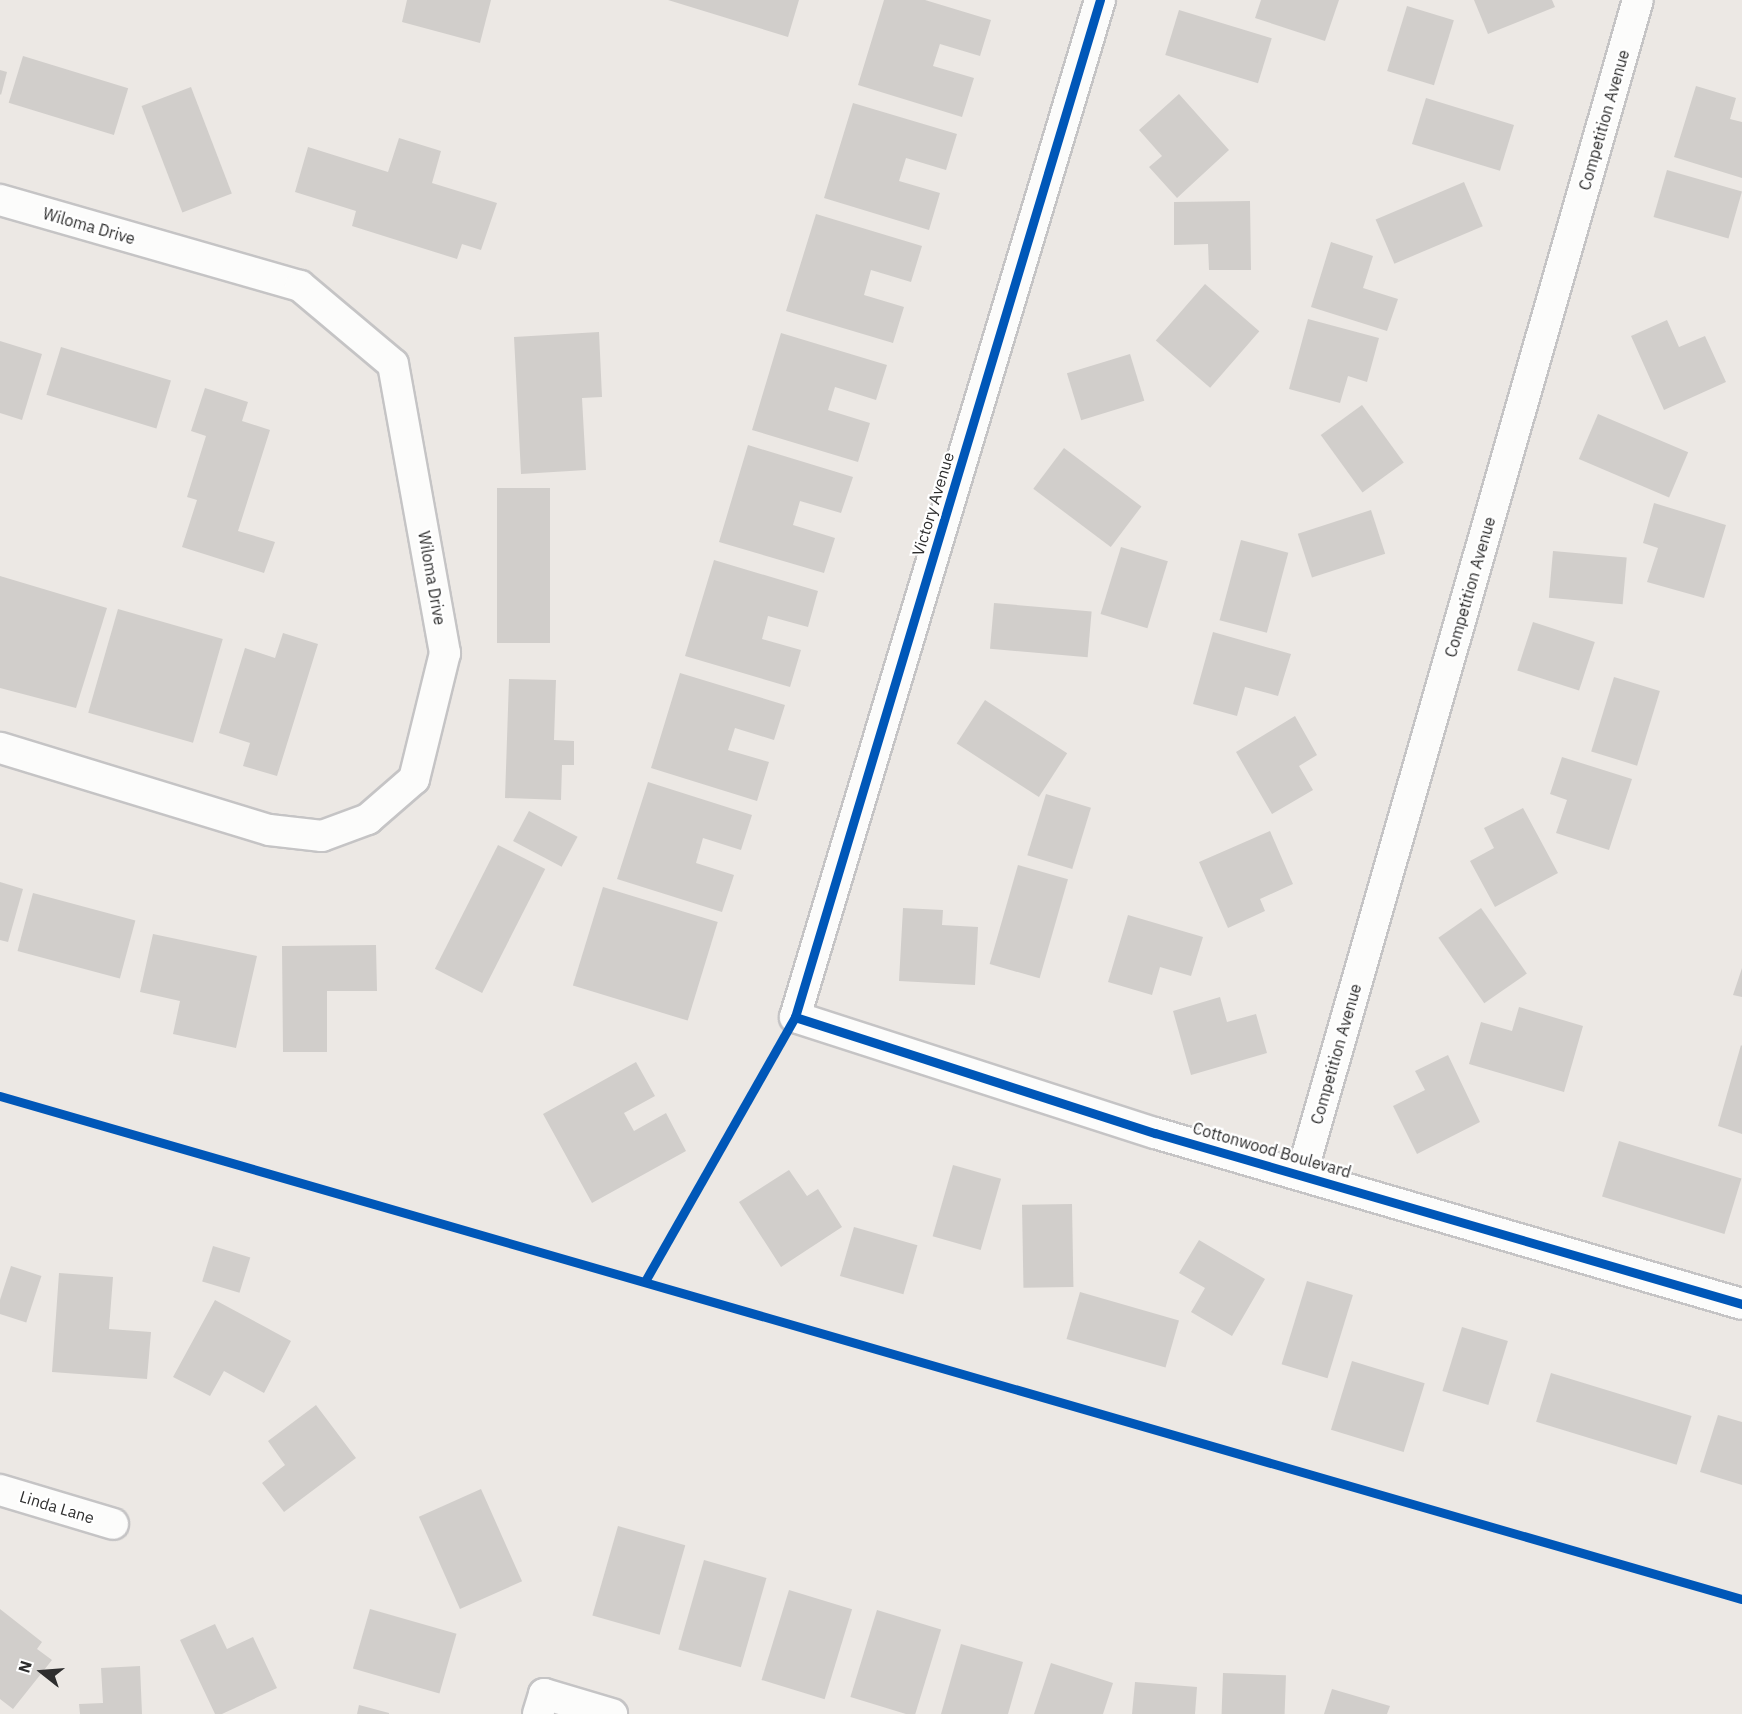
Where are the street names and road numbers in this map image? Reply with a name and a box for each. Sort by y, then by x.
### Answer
street label: Competition Avenue [1575,47,1633,193]
street label: Wiloma Drive [41,204,137,248]
street label: Victory Avenue [908,450,958,558]
street label: Competition Avenue [1441,514,1499,660]
street label: Wiloma Drive [414,530,450,626]
street label: Competition Avenue [1307,981,1365,1127]
street label: Cottonwood Boulevard [1191,1118,1353,1182]
street label: Linda Lane [17,1487,97,1527]

